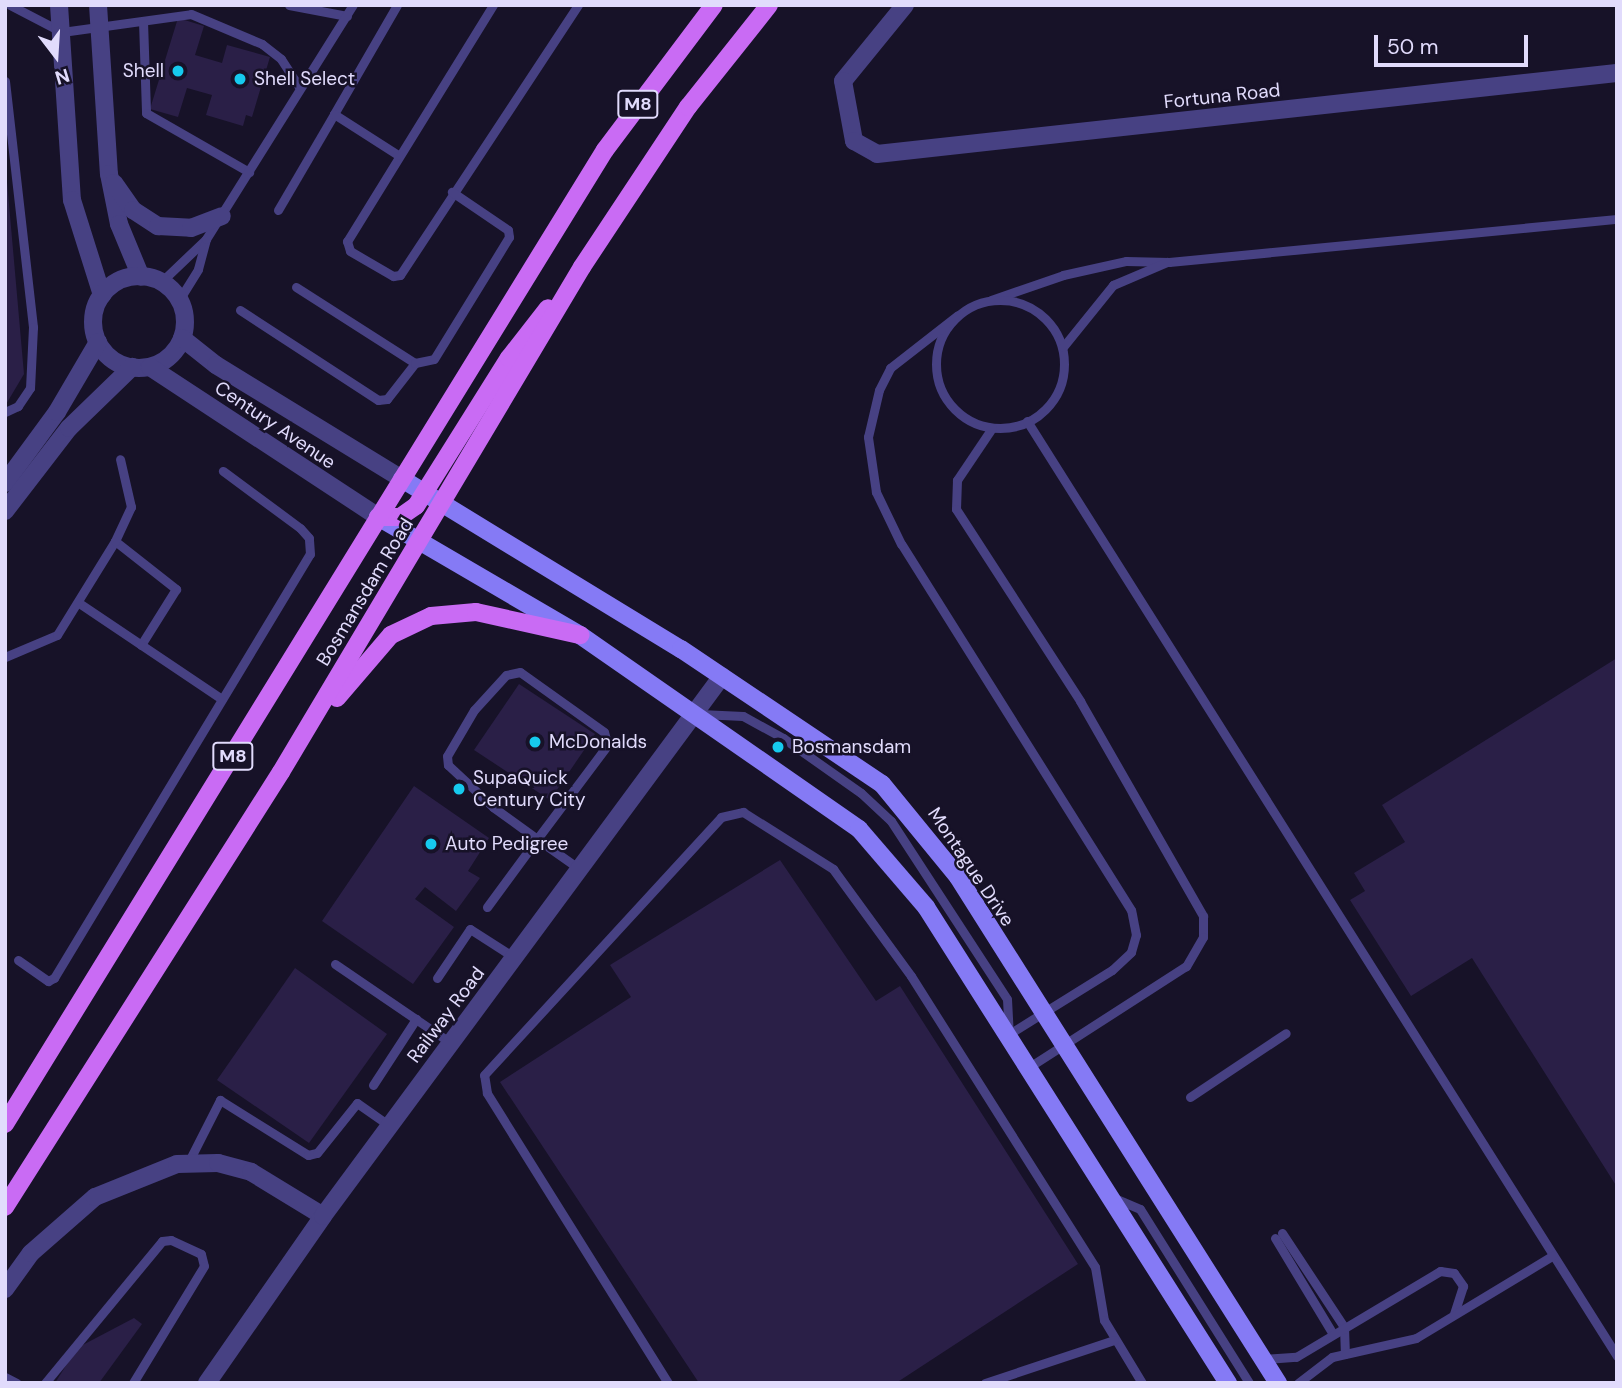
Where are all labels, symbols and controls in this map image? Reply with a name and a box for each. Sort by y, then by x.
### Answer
north arrow [21,21,91,91]
scale bar [1377,21,1531,65]
text: 50 m [1387,33,1438,61]
place label: Shell [123,60,164,82]
text: N [52,63,73,91]
marker: Shell [170,63,186,79]
place label: Shell Select [254,68,355,90]
marker: Shell Select [232,71,248,87]
street label: Fortuna Road [1163,79,1281,113]
road number: M8 [617,90,659,119]
street label: Century Avenue [210,376,340,474]
street label: Bosmansdam Road [312,514,418,670]
place label: McDonalds [549,731,647,753]
marker: McDonalds [527,734,543,750]
place label: Bosmansdam [792,736,911,758]
marker: Bosmansdam [770,739,786,755]
road number: M8 [212,742,254,770]
place label: SupaQuick Century City [473,767,585,811]
marker: SupaQuick Century City [451,781,467,797]
street label: Montague Drive [923,803,1019,931]
place label: Auto Pedigree [445,833,568,855]
marker: Auto Pedigree [423,836,439,852]
street label: Railway Road [403,963,489,1067]

